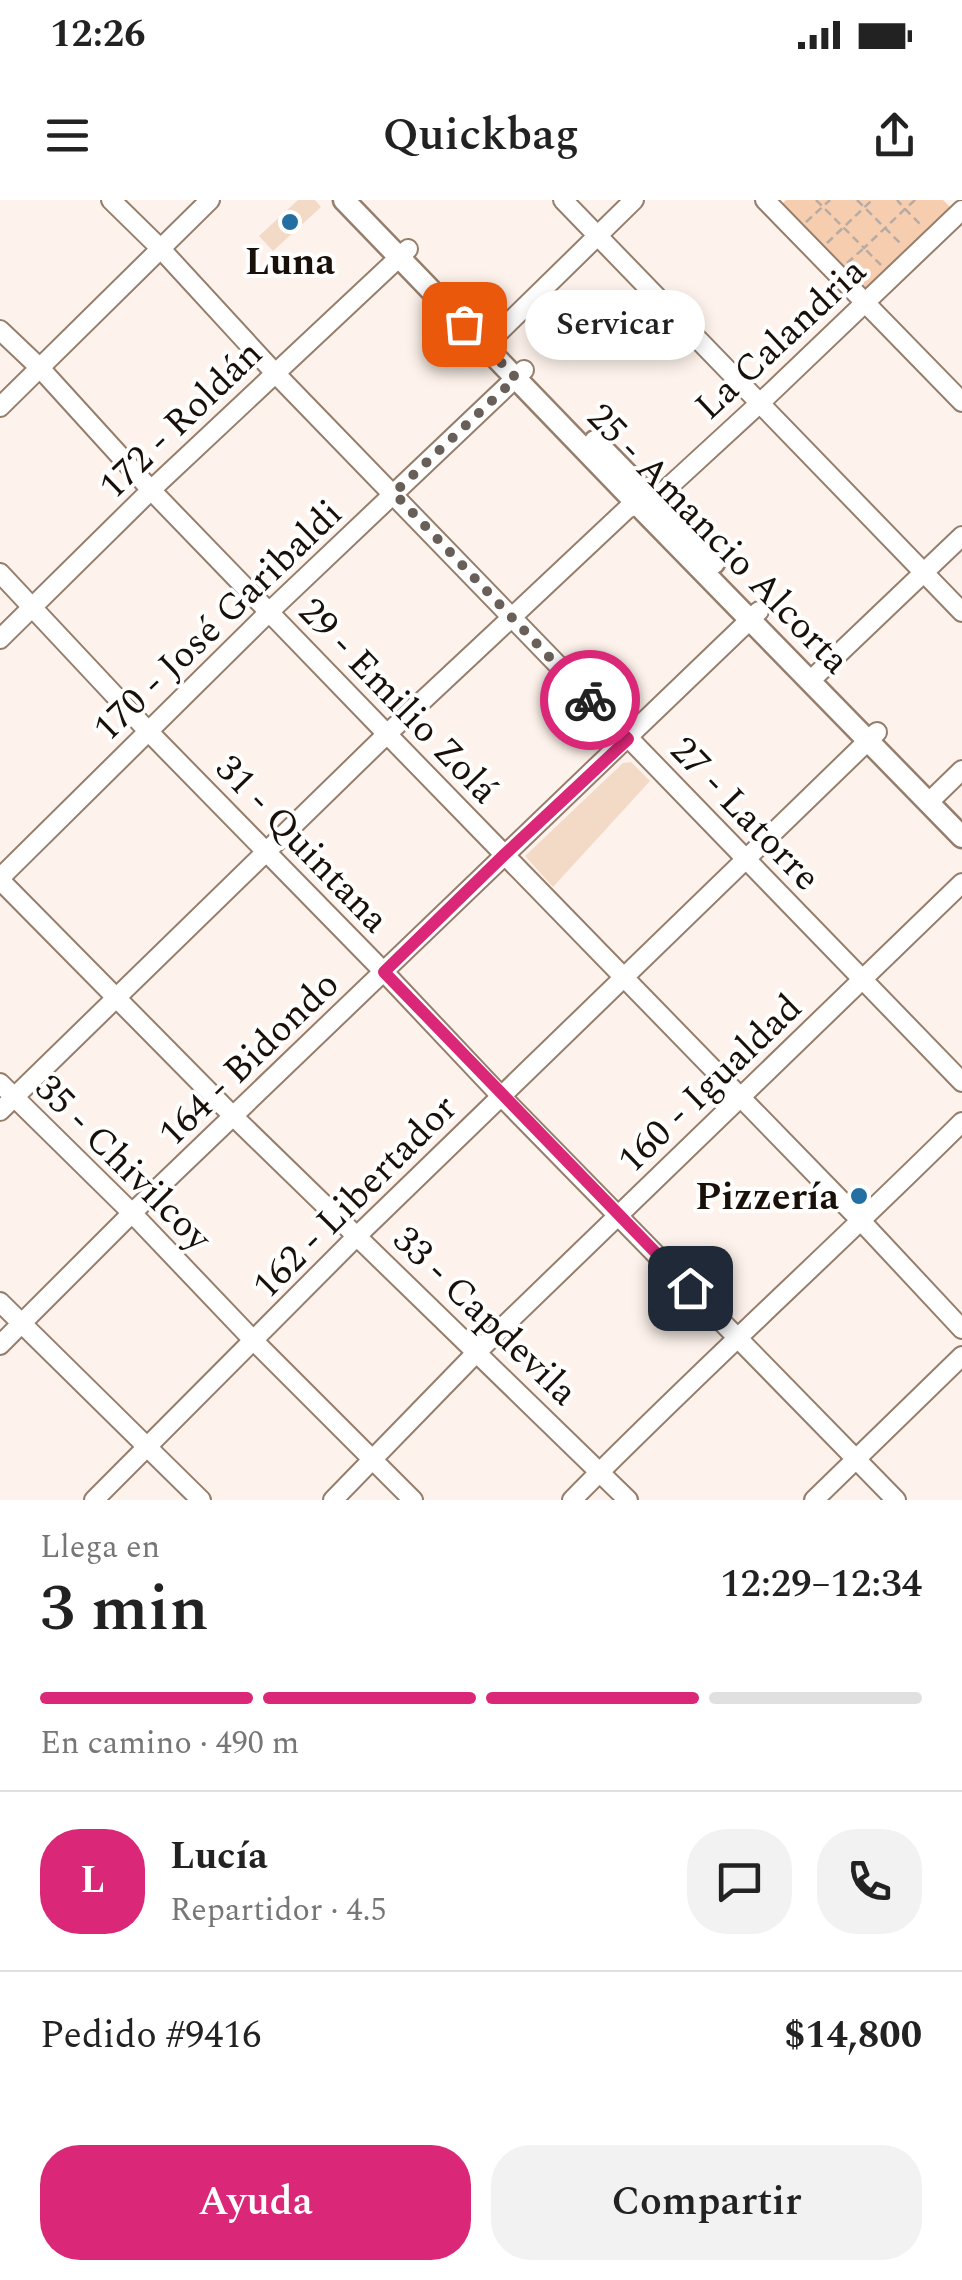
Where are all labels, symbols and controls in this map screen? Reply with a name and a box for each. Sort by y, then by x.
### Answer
text: 12:26 [50,6,145,64]
text: Quickbag [383,101,579,170]
icon: menu [40,108,95,163]
icon: share [867,108,922,163]
marker: Luna [279,211,301,233]
place label: Luna [245,234,335,292]
street label: La Calandria [682,244,881,435]
pin [422,282,507,367]
callout: Servicar [524,289,704,359]
icon: bag [437,297,492,352]
text: Servicar [556,300,674,349]
street label: 172 - Roldán [86,327,277,514]
street label: 25 - Amancio Alcorta [572,390,863,689]
street label: 170 - José Garibaldi [80,487,357,756]
street label: 29 - Emilio Zolá [284,585,512,818]
courier [540,650,640,750]
icon: bike [563,673,618,728]
street label: 27 - Latorre [655,724,834,905]
street label: 31 - Quintana [201,742,403,947]
street label: 164 - Bidondo [146,958,353,1161]
street label: 160 - Igualdad [605,981,816,1188]
street label: 35 - Chivilcoy [20,1061,226,1267]
street label: 162 - Libertador [239,1081,471,1313]
place label: Pizzería [695,1169,839,1227]
marker: Pizzería [848,1185,870,1207]
street label: 33 - Capdevila [379,1213,591,1420]
pin [648,1246,733,1331]
icon: home [663,1261,718,1316]
text: Llega en [40,1523,160,1572]
text: 12:29–12:34 [720,1556,922,1614]
text: 3 min [40,1560,209,1659]
text: En camino · 490 m [40,1719,299,1768]
text: Lucía [170,1828,268,1886]
button: chat [687,1829,792,1934]
button: phone [817,1829,922,1934]
text: L [80,1852,105,1910]
text: Repartidor · 4.5 [170,1886,387,1935]
text: Pedido #9416 [40,2007,261,2065]
text: $14,800 [784,2007,922,2065]
button: Ayuda [40,2145,471,2260]
button: Compartir [491,2145,922,2260]

